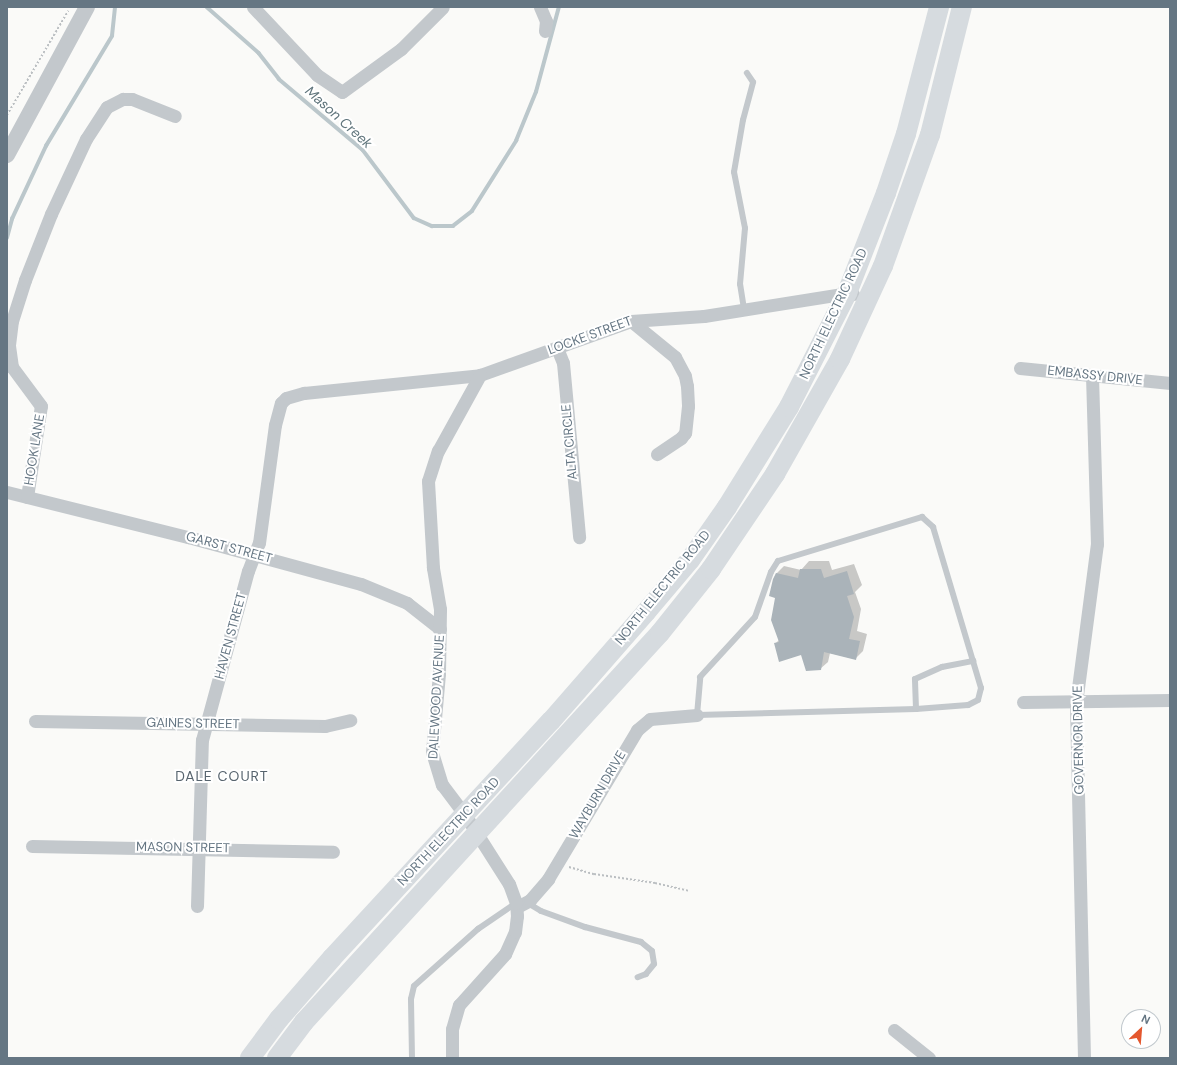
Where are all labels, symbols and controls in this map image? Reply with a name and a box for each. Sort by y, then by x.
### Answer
water label: Mason Creek [302,82,376,152]
street label: NORTH ELECTRIC ROAD [797,246,871,382]
street label: LOCKE STREET [546,314,634,358]
street label: EMBASSY DRIVE [1046,363,1144,389]
street label: ALTA CIRCLE [559,403,581,481]
street label: HOOK LANE [22,413,48,487]
street label: NORTH ELECTRIC ROAD [612,528,714,648]
street label: GARST STREET [184,529,274,567]
street label: HAVEN STREET [212,591,250,681]
street label: DALEWOOD AVENUE [426,635,448,759]
street label: GOVERNOR DRIVE [1070,685,1088,795]
street label: GAINES STREET [146,715,240,733]
street label: WAYBURN DRIVE [566,748,630,842]
district label: DALE COURT [175,768,269,784]
street label: NORTH ELECTRIC ROAD [395,775,503,889]
street label: MASON STREET [136,839,230,857]
north arrow [1121,1009,1161,1049]
text: N [1139,1011,1152,1027]

